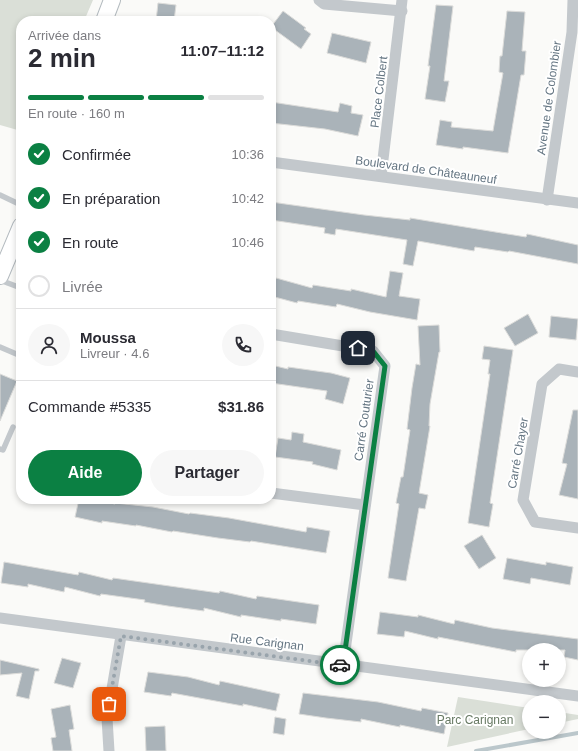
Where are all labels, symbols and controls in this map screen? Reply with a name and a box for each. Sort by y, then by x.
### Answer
text: Arrivée dans [28,28,101,43]
street label: Avenue de Colombier [534,40,564,156]
text: 11:07–11:12 [181,42,264,59]
text: 2 min [28,43,96,73]
street label: Place Colbert [368,55,390,129]
text: En route · 160 m [28,106,125,121]
icon: check [28,143,50,165]
text: Confirmée [62,146,131,163]
text: 10:36 [231,147,264,162]
street label: Boulevard de Châteauneuf [354,153,498,187]
icon: check [28,187,50,209]
text: En préparation [62,190,160,207]
text: 10:42 [231,191,264,206]
icon: check [28,231,50,253]
text: En route [62,234,119,251]
text: 10:46 [231,235,264,250]
text: Livrée [62,278,103,295]
button: person [28,324,70,366]
button: phone [222,324,264,366]
text: Moussa [80,329,136,346]
pin [341,331,375,365]
icon: home [347,337,369,359]
text: Livreur · 4.6 [80,346,149,361]
street label: Carré Couturier [351,378,377,462]
text: Commande #5335 [28,398,151,415]
text: $31.86 [218,398,264,415]
street label: Carré Chayer [505,416,531,490]
button: Aide [28,450,142,496]
button: Partager [150,450,264,496]
street label: Rue Carignan [229,631,305,653]
map controls [522,643,566,739]
button: + [522,643,566,687]
courier [320,645,360,685]
icon: car [329,654,351,676]
pin [92,687,126,721]
icon: bag [98,693,120,715]
button: − [522,695,566,739]
park label: Parc Carignan [437,713,513,727]

